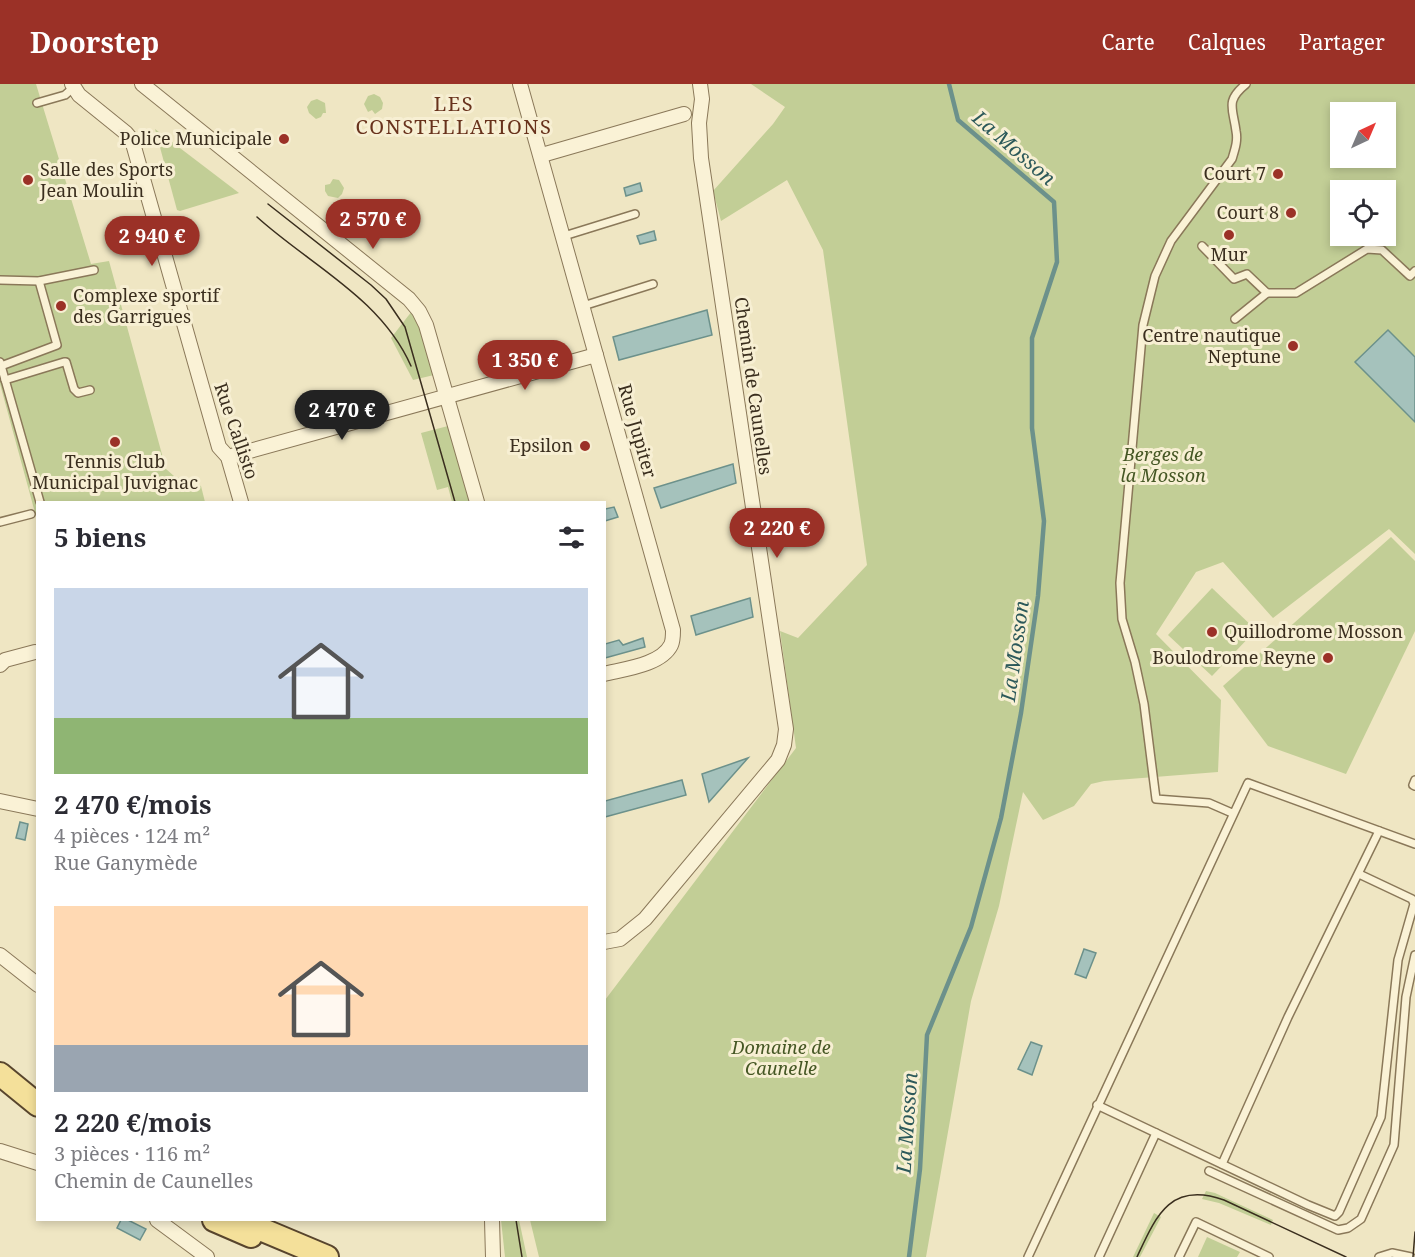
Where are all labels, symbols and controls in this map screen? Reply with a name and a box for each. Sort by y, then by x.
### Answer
text: Doorstep [30,23,159,61]
text: Carte [1102,28,1155,56]
text: Calques [1188,28,1266,56]
text: Partager [1299,28,1385,56]
district label: LES CONSTELLATIONS [356,90,552,140]
north arrow [1330,102,1396,168]
map controls [1330,102,1396,246]
water label: La Mosson [966,103,1062,191]
place label: Police Municipale [120,126,272,150]
marker: Police Municipale [277,132,291,146]
place label: Salle des Sports Jean Moulin [39,157,173,202]
place label: Court 7 [1204,161,1266,185]
marker: Court 7 [1271,167,1285,181]
marker: Salle des Sports Jean Moulin [21,173,35,187]
button: locate [1330,180,1396,246]
pin: 2 570 € [318,199,428,250]
place label: Court 8 [1217,200,1279,224]
text: 2 570 € [340,205,406,232]
marker: Court 8 [1284,206,1298,220]
pin: 2 940 € [97,216,207,267]
text: 2 940 € [119,222,185,249]
marker: Mur [1222,228,1236,242]
place label: Mur [1211,242,1248,266]
place label: Complexe sportif des Garrigues [73,283,221,328]
street label: Chemin de Caunelles [730,295,778,476]
marker: Complexe sportif des Garrigues [54,299,68,313]
place label: Centre nautique Neptune [1142,323,1281,368]
marker: Centre nautique Neptune [1286,339,1300,353]
pin: 1 350 € [470,340,580,391]
text: 1 350 € [492,346,558,373]
street label: Rue Callisto [209,379,265,482]
street label: Rue Jupiter [613,381,663,481]
pin: 2 470 € [287,390,397,441]
text: 2 470 € [309,396,375,423]
place label: Epsilon [509,433,573,457]
marker: Tennis Club Municipal Juvignac [108,435,122,449]
marker: Epsilon [578,439,592,453]
park label: Berges de la Mosson [1120,442,1206,487]
place label: Tennis Club Municipal Juvignac [32,449,198,494]
pin: 2 220 € [722,508,832,559]
text: 2 220 € [744,514,810,541]
text: 5 biens [54,519,146,555]
icon: filters [555,521,588,554]
water label: La Mosson [994,599,1035,704]
place label: Quillodrome Mosson [1224,619,1403,643]
marker: Quillodrome Mosson [1205,625,1219,639]
icon: home [267,627,375,735]
place label: Boulodrome Reyne [1152,645,1316,669]
marker: Boulodrome Reyne [1321,651,1335,665]
text: 2 470 €/mois [54,786,212,822]
text: 4 pièces · 124 m² [54,822,210,849]
text: Rue Ganymède [54,849,198,876]
icon: home [267,945,375,1053]
park label: Domaine de Caunelle [730,1035,831,1080]
water label: La Mosson [889,1071,924,1176]
text: 2 220 €/mois [54,1104,212,1140]
text: 3 pièces · 116 m² [54,1140,210,1167]
text: Chemin de Caunelles [54,1167,253,1194]

